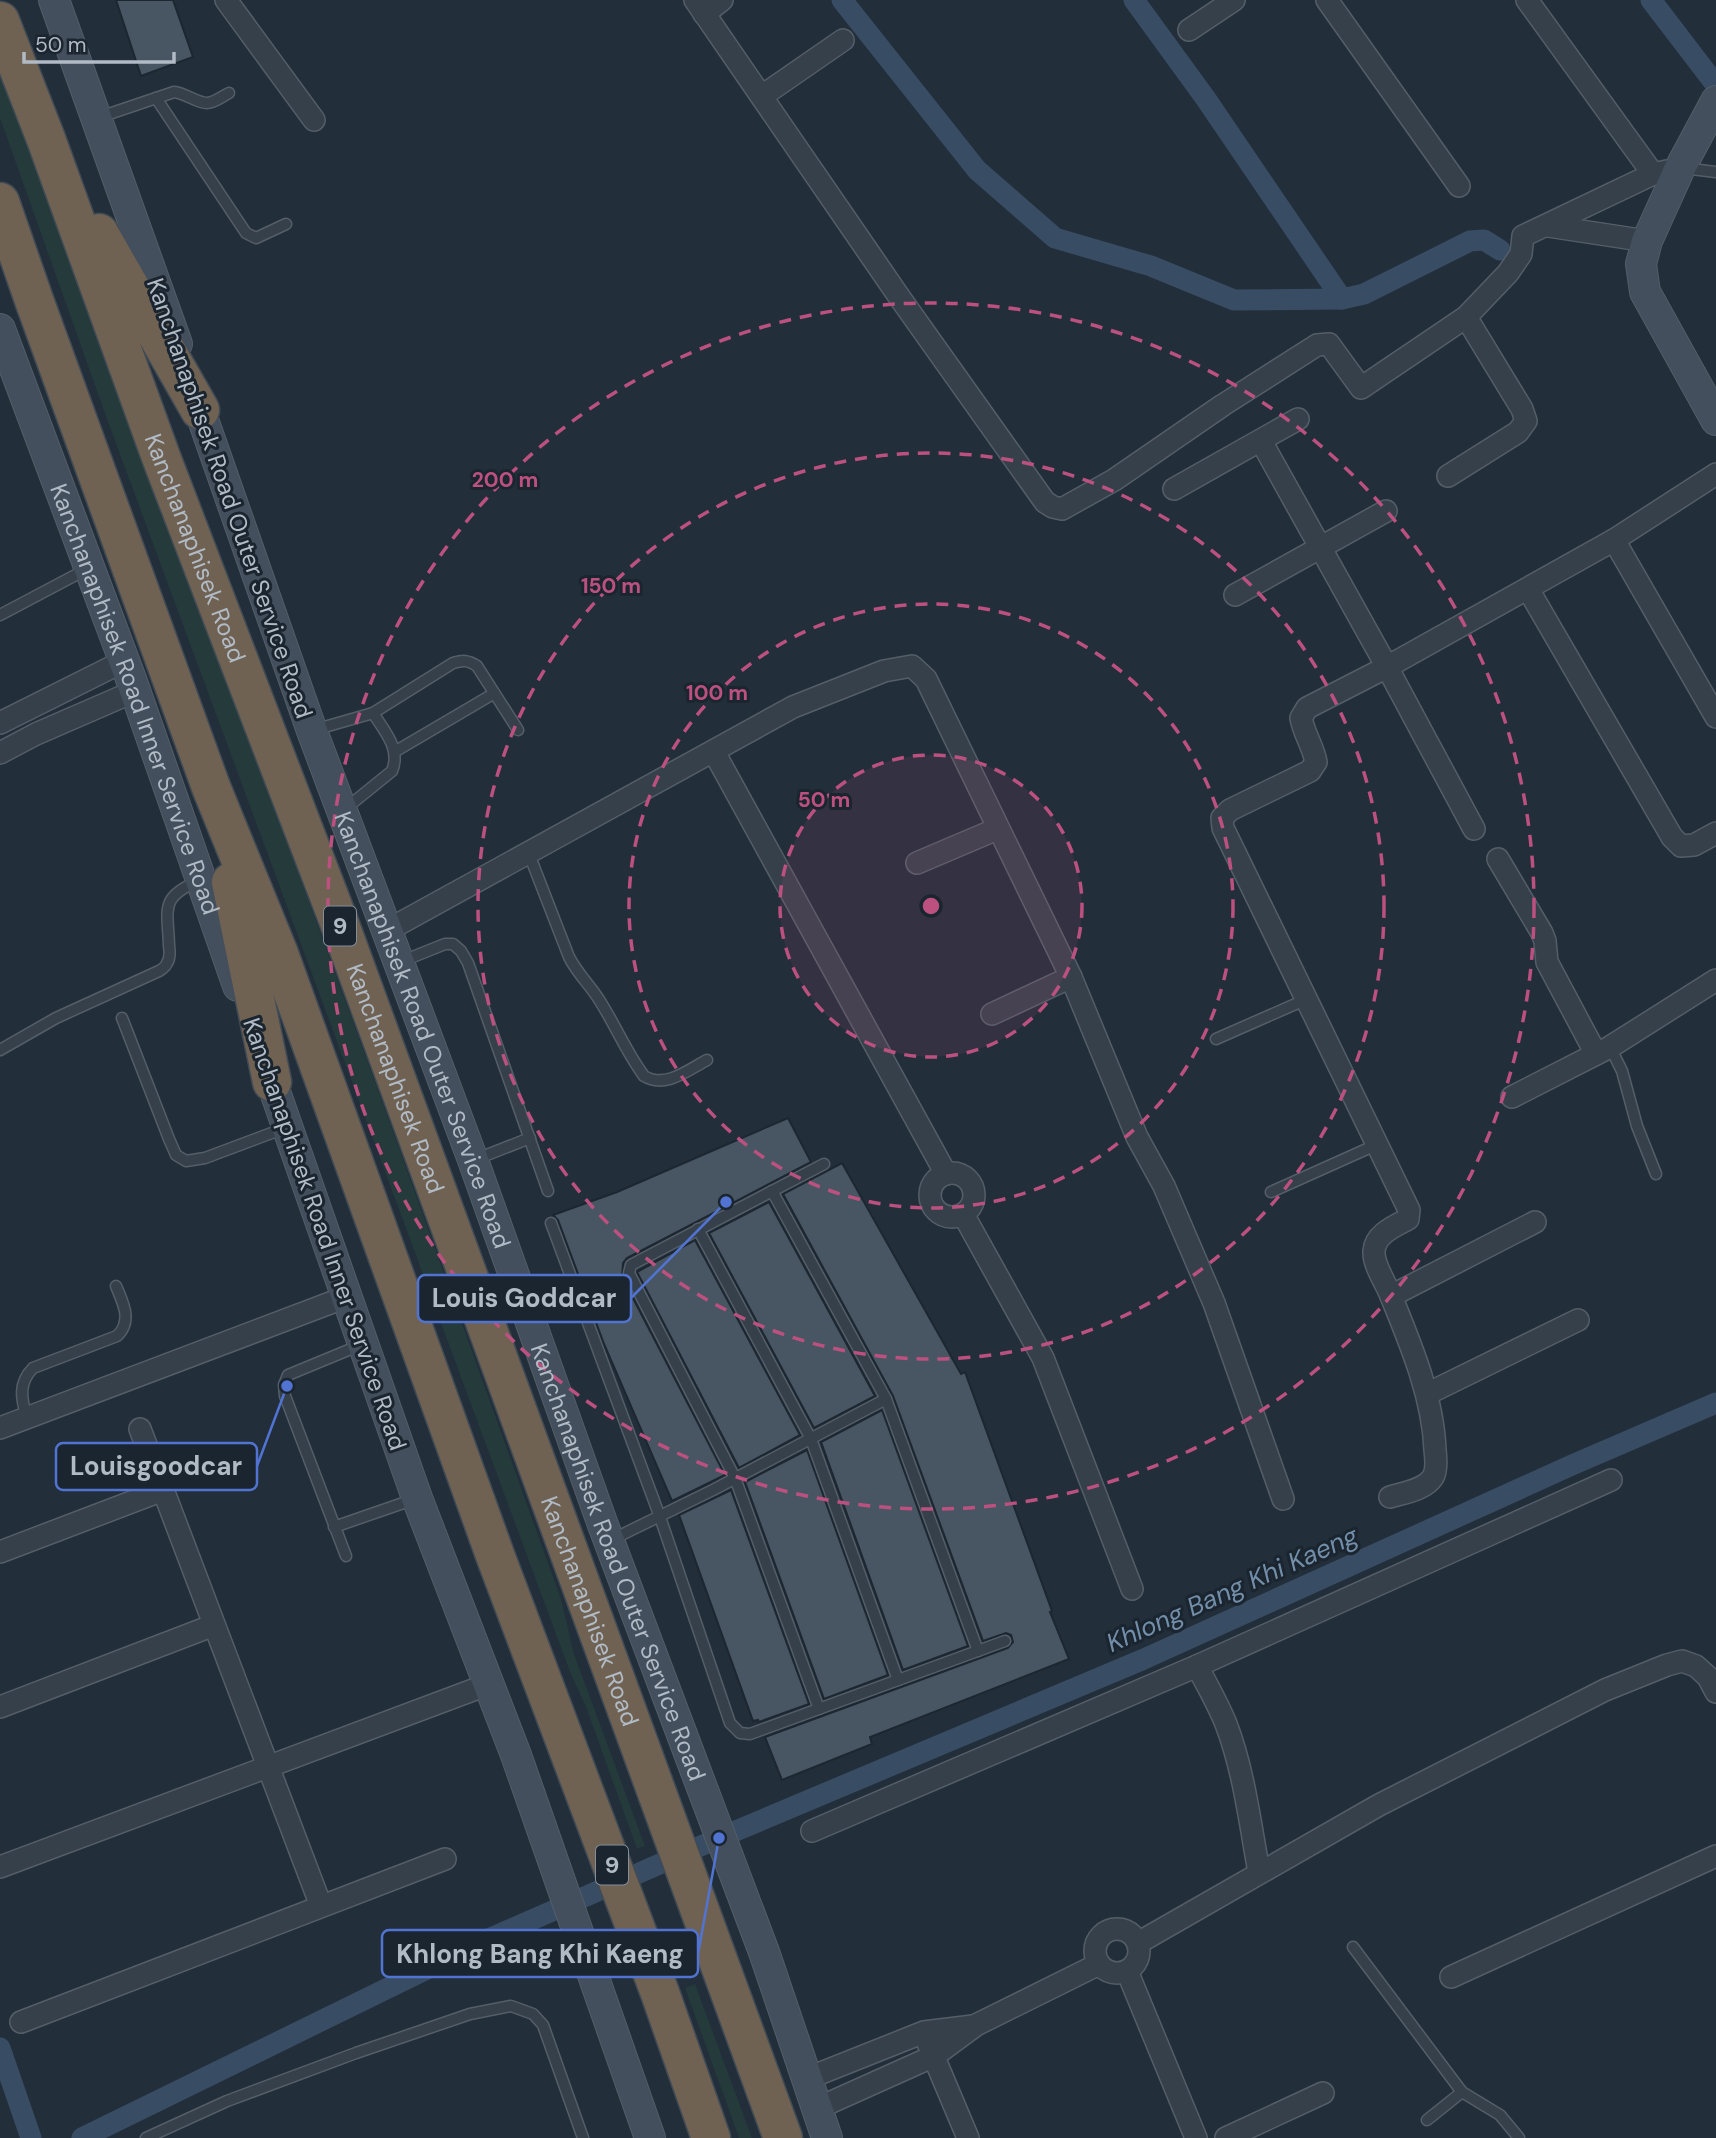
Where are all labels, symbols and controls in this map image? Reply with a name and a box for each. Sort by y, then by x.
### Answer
scale bar [24,21,175,65]
text: 50 m [35,31,86,59]
street label: Kanchanaphisek Road Outer Service Road [141,274,319,722]
street label: Kanchanaphisek Road [139,429,253,665]
text: 200 m [472,466,538,494]
street label: Kanchanaphisek Road Inner Service Road [44,479,227,918]
text: 150 m [581,572,641,600]
text: 100 m [686,679,748,707]
text: 50 m [798,786,850,814]
street label: Kanchanaphisek Road Outer Service Road [331,807,517,1253]
centre of rings [919,894,943,918]
road number: 9 [324,906,356,945]
street label: Kanchanaphisek Road [341,959,451,1197]
street label: Kanchanaphisek Road Inner Service Road [236,1014,414,1454]
callout: Louis Goddcar [418,1275,631,1322]
text: Louis Goddcar [432,1281,617,1315]
street label: Kanchanaphisek Road Outer Service Road [527,1339,713,1785]
callout: Louisgoodcar [56,1443,257,1490]
text: Louisgoodcar [70,1449,242,1483]
street label: Kanchanaphisek Road [535,1492,645,1730]
water label: Khlong Bang Khi Kaeng [1101,1518,1364,1660]
road number: 9 [596,1846,628,1884]
callout: Khlong Bang Khi Kaeng [382,1930,698,1977]
text: Khlong Bang Khi Kaeng [396,1937,684,1971]

